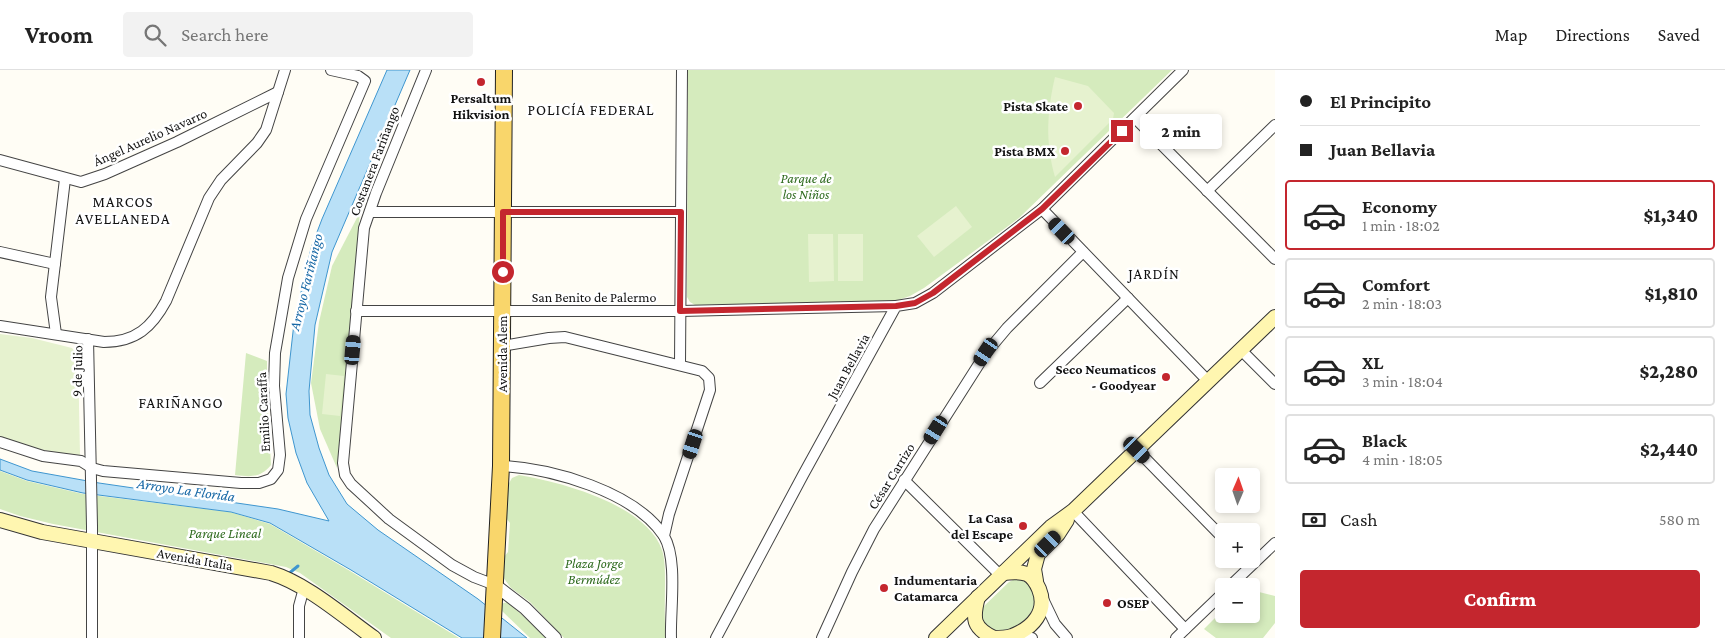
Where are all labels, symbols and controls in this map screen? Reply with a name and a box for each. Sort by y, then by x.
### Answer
search box [123,12,473,57]
text: Vroom [25,21,93,48]
icon: search [141,21,169,49]
text: Search here [181,24,268,45]
text: Map [1495,25,1527,45]
text: Directions [1555,25,1630,45]
text: Saved [1658,25,1700,45]
marker: Persaltum Hikvision [475,76,487,88]
place label: Persaltum Hikvision [451,90,512,122]
text: El Principito [1330,91,1431,112]
place label: Pista Skate [1003,98,1068,114]
marker: Pista Skate [1072,100,1084,112]
district label: POLICÍA FEDERAL [528,102,654,118]
street label: Costanera Fariñango [346,104,402,218]
street label: Ángel Aurelio Navarro [91,105,209,169]
callout: 2 min [1140,114,1222,148]
route end [1111,120,1133,142]
text: 2 min [1161,123,1201,140]
text: Juan Bellavia [1330,139,1435,160]
place label: Pista BMX [994,143,1056,159]
marker: Pista BMX [1059,145,1071,157]
park label: Parque de los Niños [780,170,832,202]
icon: car [1302,193,1347,238]
district label: MARCOS AVELLANEDA [76,194,170,227]
text: Economy [1362,196,1437,217]
text: $1,340 [1643,205,1698,226]
car [1046,215,1077,247]
text: 1 min · 18:02 [1362,217,1440,234]
water label: Arroyo Fariñango [286,232,327,333]
route start [492,261,514,283]
district label: JARDÍN [1126,266,1180,283]
icon: car [1302,271,1347,316]
text: Comfort [1362,274,1430,295]
text: $1,810 [1644,283,1698,304]
street label: San Benito de Palermo [532,289,656,305]
text: 2 min · 18:03 [1362,295,1442,312]
street label: Avenida Alem [494,316,510,392]
street label: Juan Bellavia [822,330,873,403]
car [344,334,361,366]
car [971,335,1000,369]
street label: 9 de Julio [69,345,85,397]
icon: car [1302,349,1347,394]
text: XL [1362,352,1384,373]
place label: Seco Neumaticos - Goodyear [1055,361,1156,393]
text: $2,280 [1639,361,1698,382]
street label: Emilio Caraffa [253,371,273,452]
marker: Seco Neumaticos - Goodyear [1160,371,1172,383]
text: 3 min · 18:04 [1362,373,1443,390]
district label: FARIÑANGO [138,395,224,411]
car [921,413,950,447]
car [681,427,704,461]
icon: car [1302,427,1347,472]
text: Black [1362,430,1407,451]
car [1121,434,1152,466]
text: $2,440 [1640,439,1698,460]
street label: César Carrizo [864,440,918,512]
text: 4 min · 18:05 [1362,451,1443,468]
north arrow [1215,468,1260,512]
map controls [1215,468,1260,623]
water label: Arroyo La Florida [135,475,236,506]
icon: cash [1300,506,1328,534]
text: Cash [1340,509,1378,530]
place label: La Casa del Escape [951,510,1013,542]
text: 580 m [1659,511,1700,528]
marker: La Casa del Escape [1017,520,1029,532]
button: + [1215,523,1260,568]
park label: Parque Lineal [189,525,262,541]
car [1032,528,1063,560]
street label: Avenida Italia [156,544,235,574]
park label: Plaza Jorge Bermúdez [565,555,624,587]
button: Confirm [1300,570,1700,628]
place label: Indumentaria Catamarca [894,572,977,604]
button: − [1215,578,1260,623]
marker: Indumentaria Catamarca [878,582,890,594]
place label: OSEP [1117,595,1150,611]
marker: OSEP [1101,597,1113,609]

